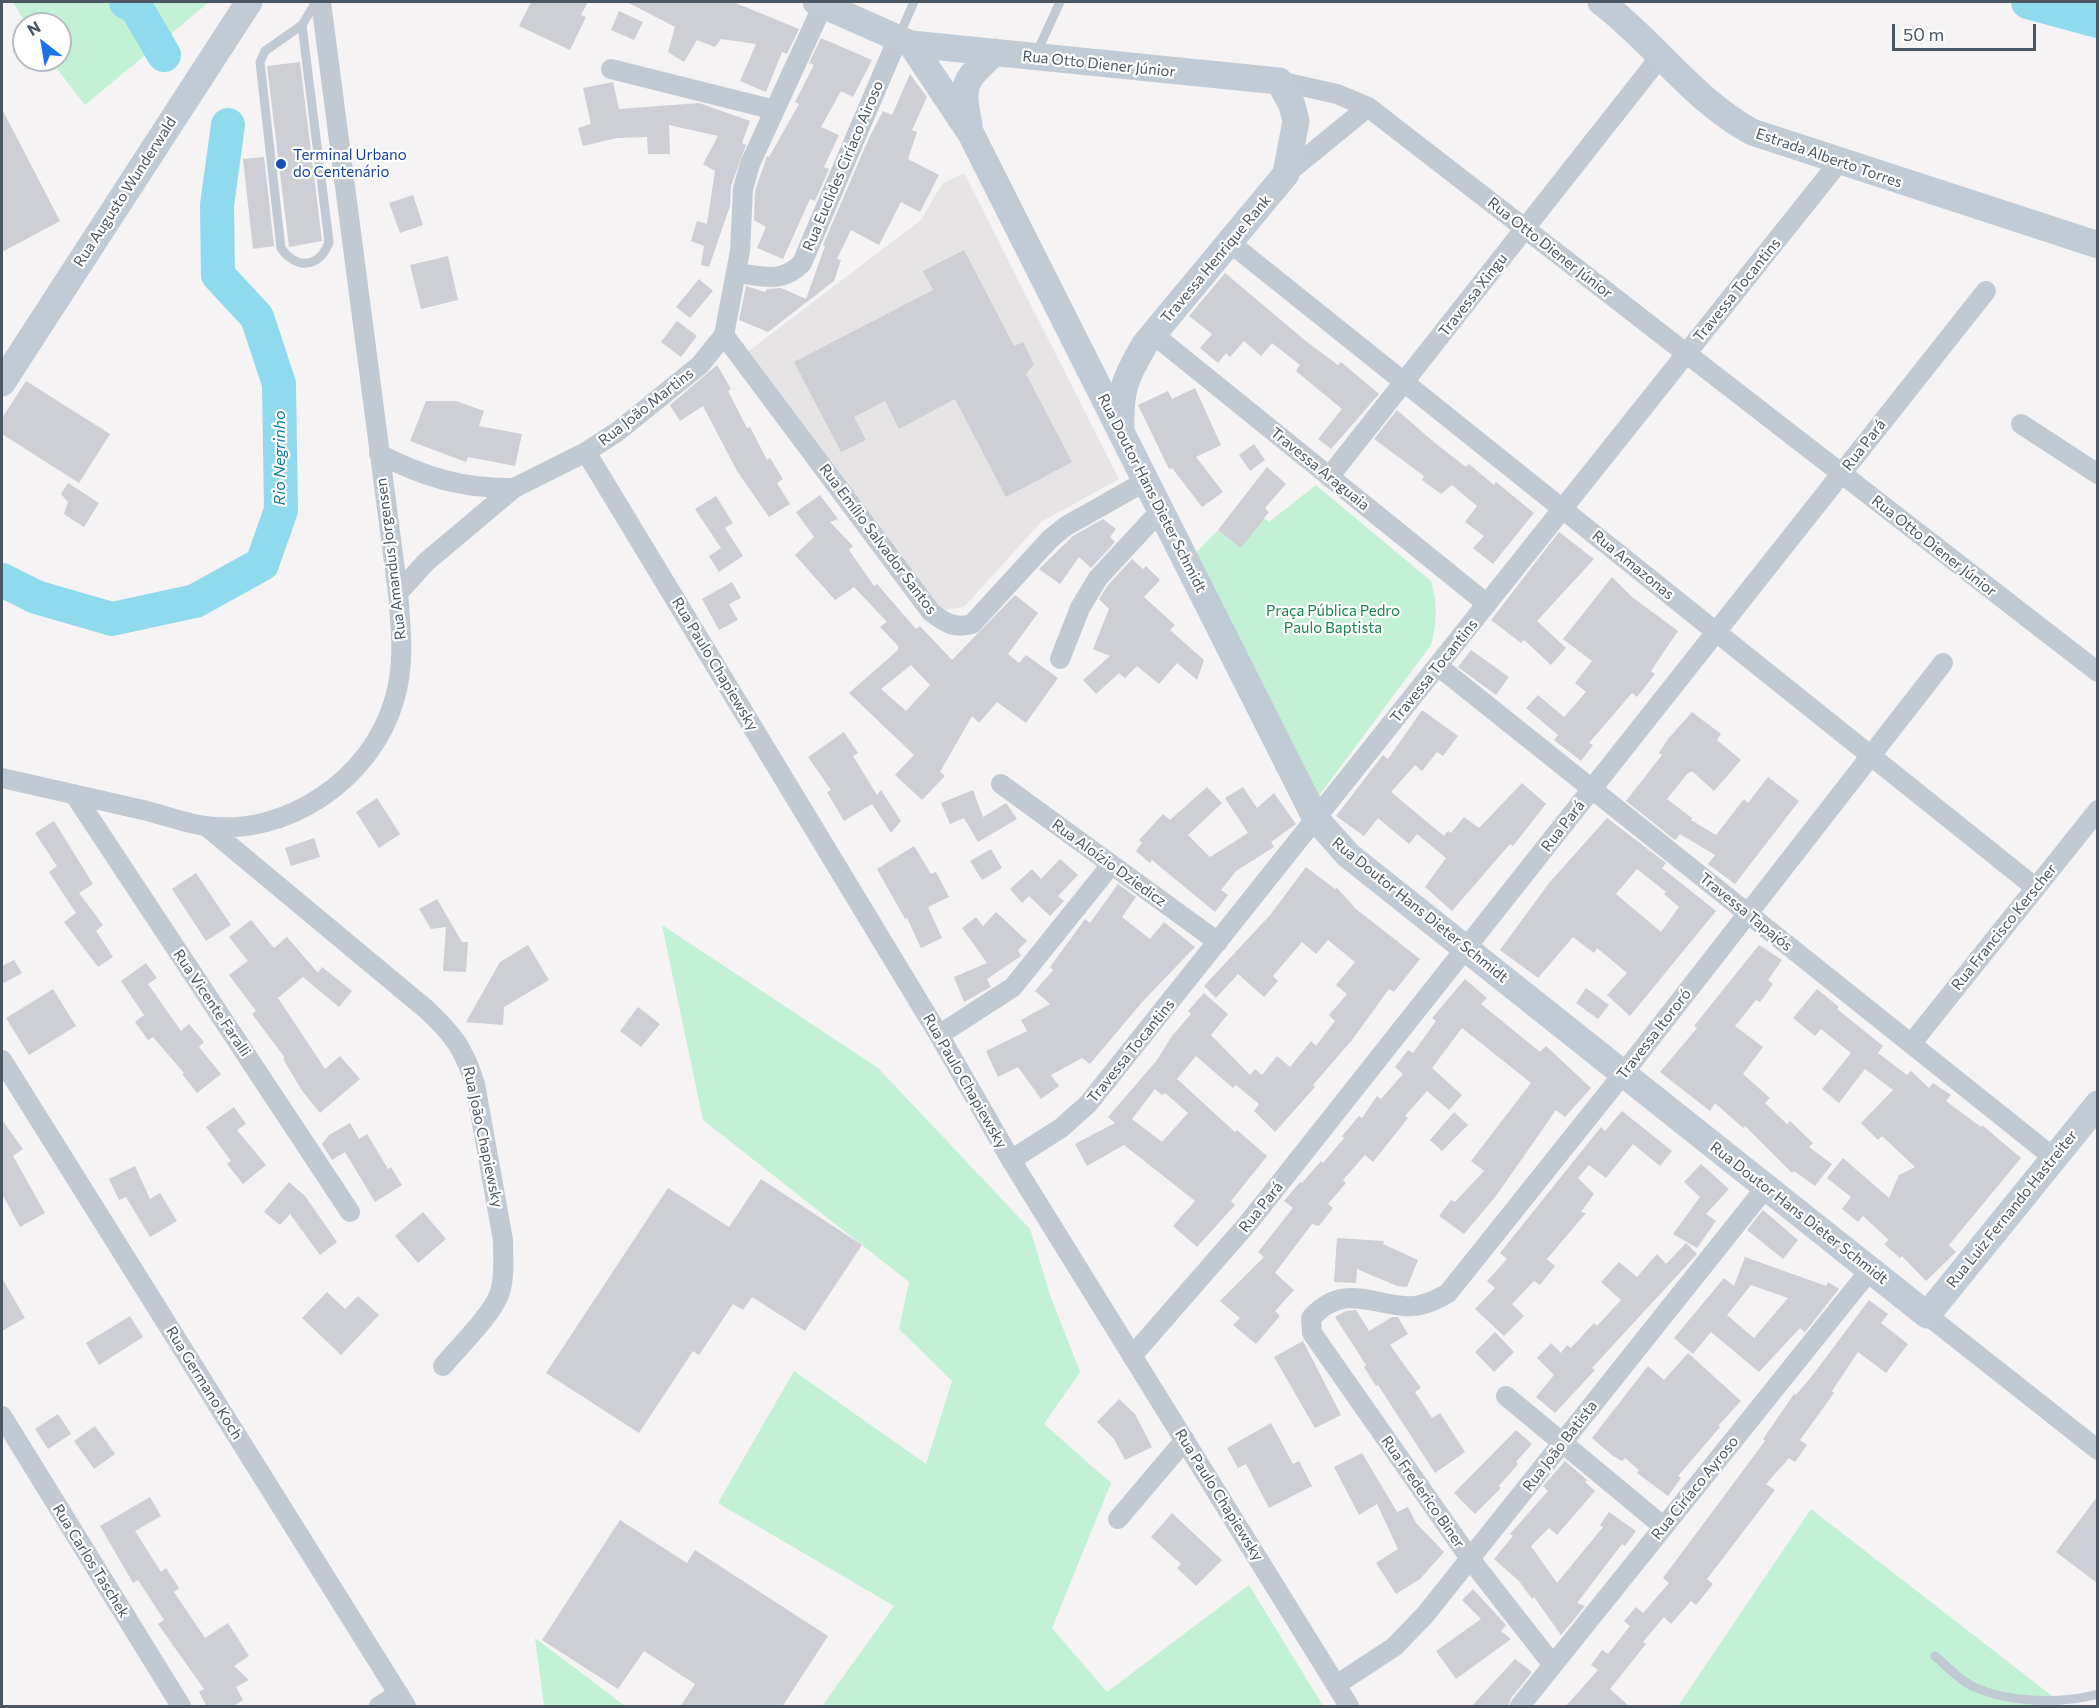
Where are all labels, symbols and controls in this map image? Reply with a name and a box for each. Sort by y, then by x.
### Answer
north arrow [12,12,72,72]
scale bar [1895,12,2039,50]
text: N [23,17,44,39]
text: 50 m [1903,23,1944,45]
street label: Rua Otto Diener Júnior [1022,47,1176,81]
street label: Rua Euclides Ciríaco Airoso [799,78,887,254]
street label: Rua Augusto Wunderwald [70,114,180,270]
street label: Estrada Alberto Torres [1753,124,1905,192]
place label: Terminal Urbano do Centenário [293,146,407,181]
marker: Terminal Urbano do Centenário [274,157,288,171]
street label: Travessa Henrique Rank [1157,191,1275,327]
street label: Rua Otto Diener Júnior [1484,194,1616,302]
street label: Travessa Tocantins [1690,234,1784,346]
street label: Travessa Xingu [1435,250,1511,340]
street label: Rua João Martins [595,364,697,450]
street label: Rua Doutor Hans Dieter Schmidt [1094,391,1210,595]
water label: Rio Negrinho [270,410,290,506]
street label: Rua Pará [1838,416,1890,474]
street label: Travessa Araguaia [1267,424,1373,514]
street label: Rua Emílio Salvador Santos [816,460,940,618]
street label: Rua Amandus Jorgensen [372,477,410,641]
street label: Rua Otto Diener Júnior [1868,492,2000,600]
street label: Rua Amazonas [1588,527,1678,603]
street label: Rua Paulo Chapiewsky [668,594,762,734]
park label: Praça Pública Pedro Paulo Baptista [1266,602,1400,637]
street label: Travessa Tocantins [1387,615,1481,727]
street label: Rua Pará [1537,797,1589,855]
street label: Rua Aloízio Dziedicz [1048,816,1170,910]
street label: Rua Doutor Hans Dieter Schmidt [1329,834,1511,986]
street label: Rua Francisco Kerscher [1948,860,2060,994]
street label: Travessa Tapajós [1696,869,1796,955]
street label: Rua Vicente Faralli [170,946,254,1060]
street label: Travessa Itororó [1613,985,1695,1083]
street label: Travessa Tocantins [1084,995,1178,1107]
street label: Rua Paulo Chapiewsky [919,1011,1011,1151]
street label: Rua João Chapiewsky [459,1065,507,1209]
street label: Rua Luiz Fernando Hastreiter [1943,1127,2081,1291]
street label: Rua Doutor Hans Dieter Schmidt [1706,1138,1892,1288]
street label: Rua Pará [1235,1178,1287,1236]
street label: Rua Germano Koch [162,1323,246,1443]
street label: Rua João Batista [1519,1397,1601,1495]
street label: Rua Paulo Chapiewsky [1171,1426,1267,1564]
street label: Rua Frederico Biner [1378,1432,1468,1552]
street label: Rua Ciríaco Ayroso [1648,1433,1742,1543]
street label: Rua Carlos Taschek [49,1501,133,1621]

